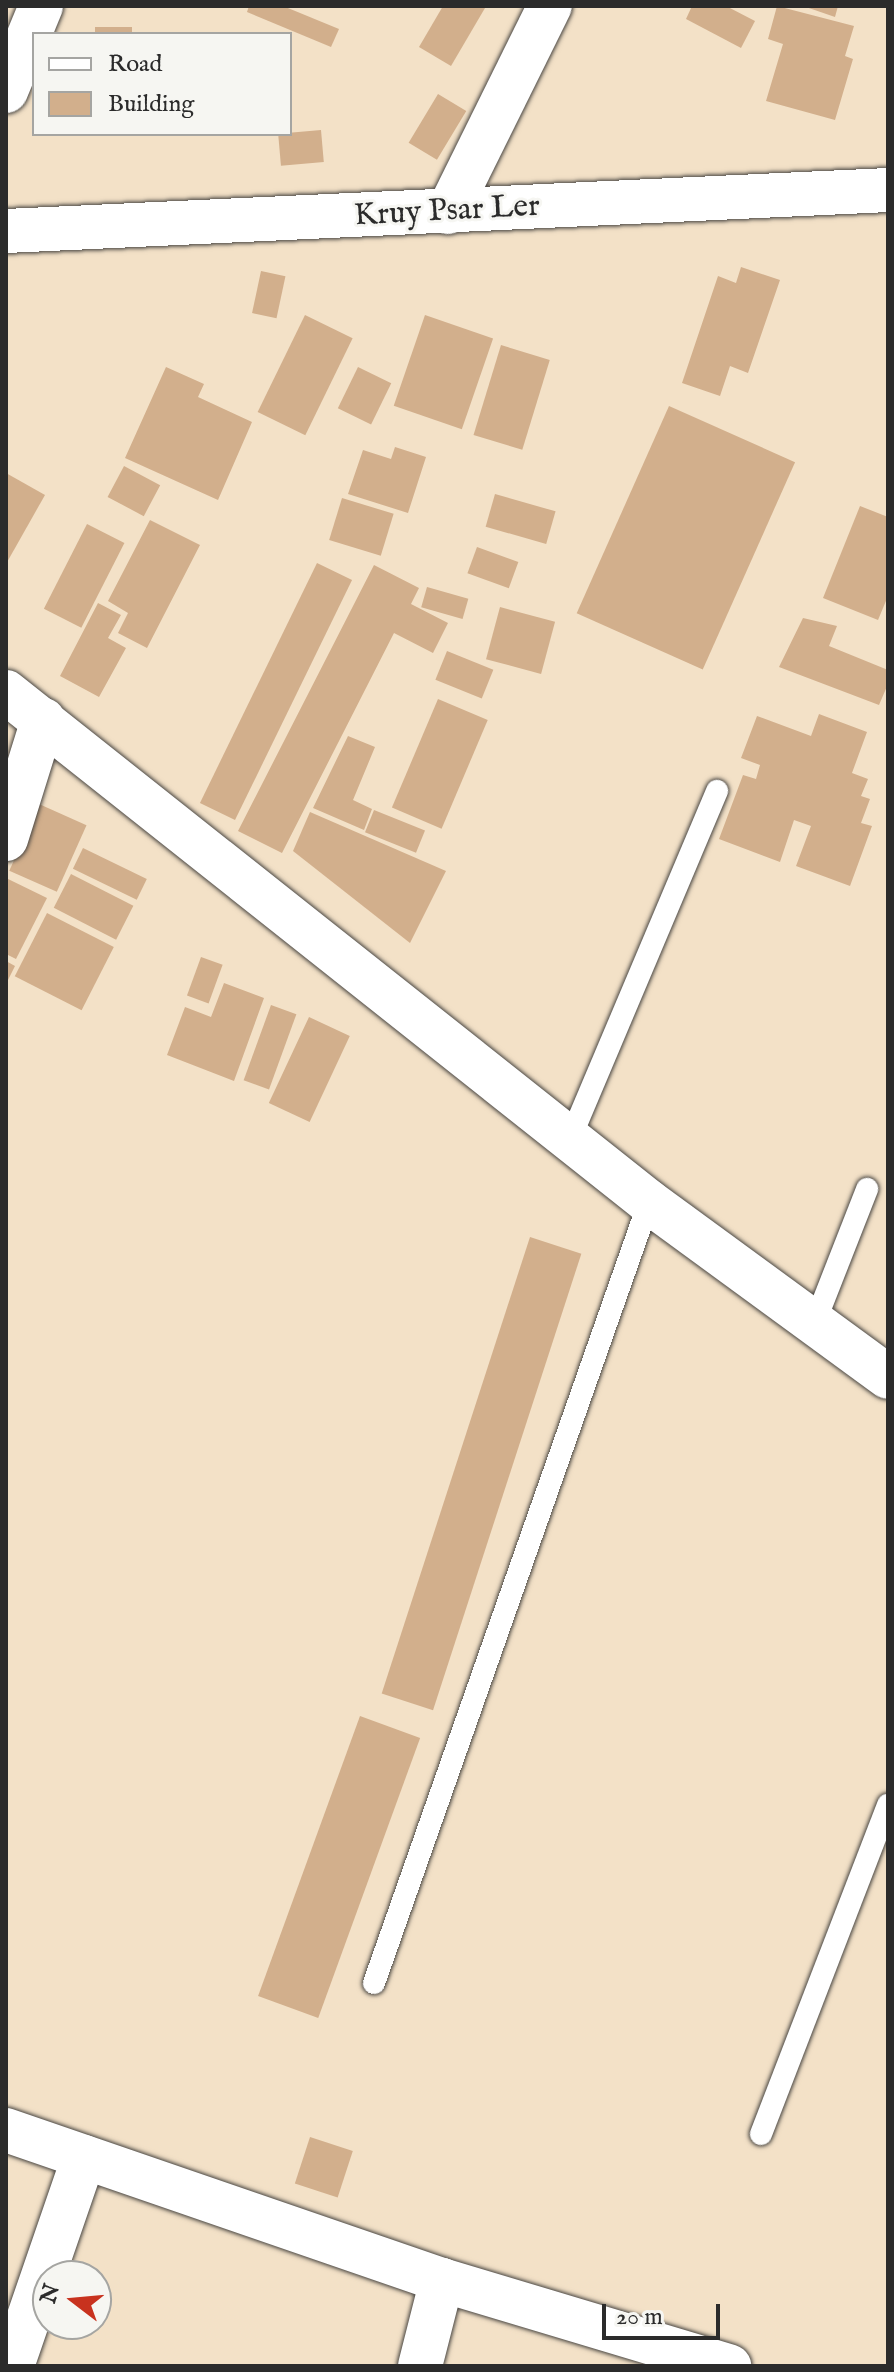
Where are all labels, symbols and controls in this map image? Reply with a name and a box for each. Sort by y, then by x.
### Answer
legend [32,32,292,136]
text: Road [108,49,162,80]
text: Building [108,89,194,120]
street label: Kruy Psar Ler [353,188,541,236]
north arrow [32,2260,112,2340]
text: N [35,2281,67,2307]
scale bar [606,2288,724,2338]
text: 20 m [616,2302,663,2333]

